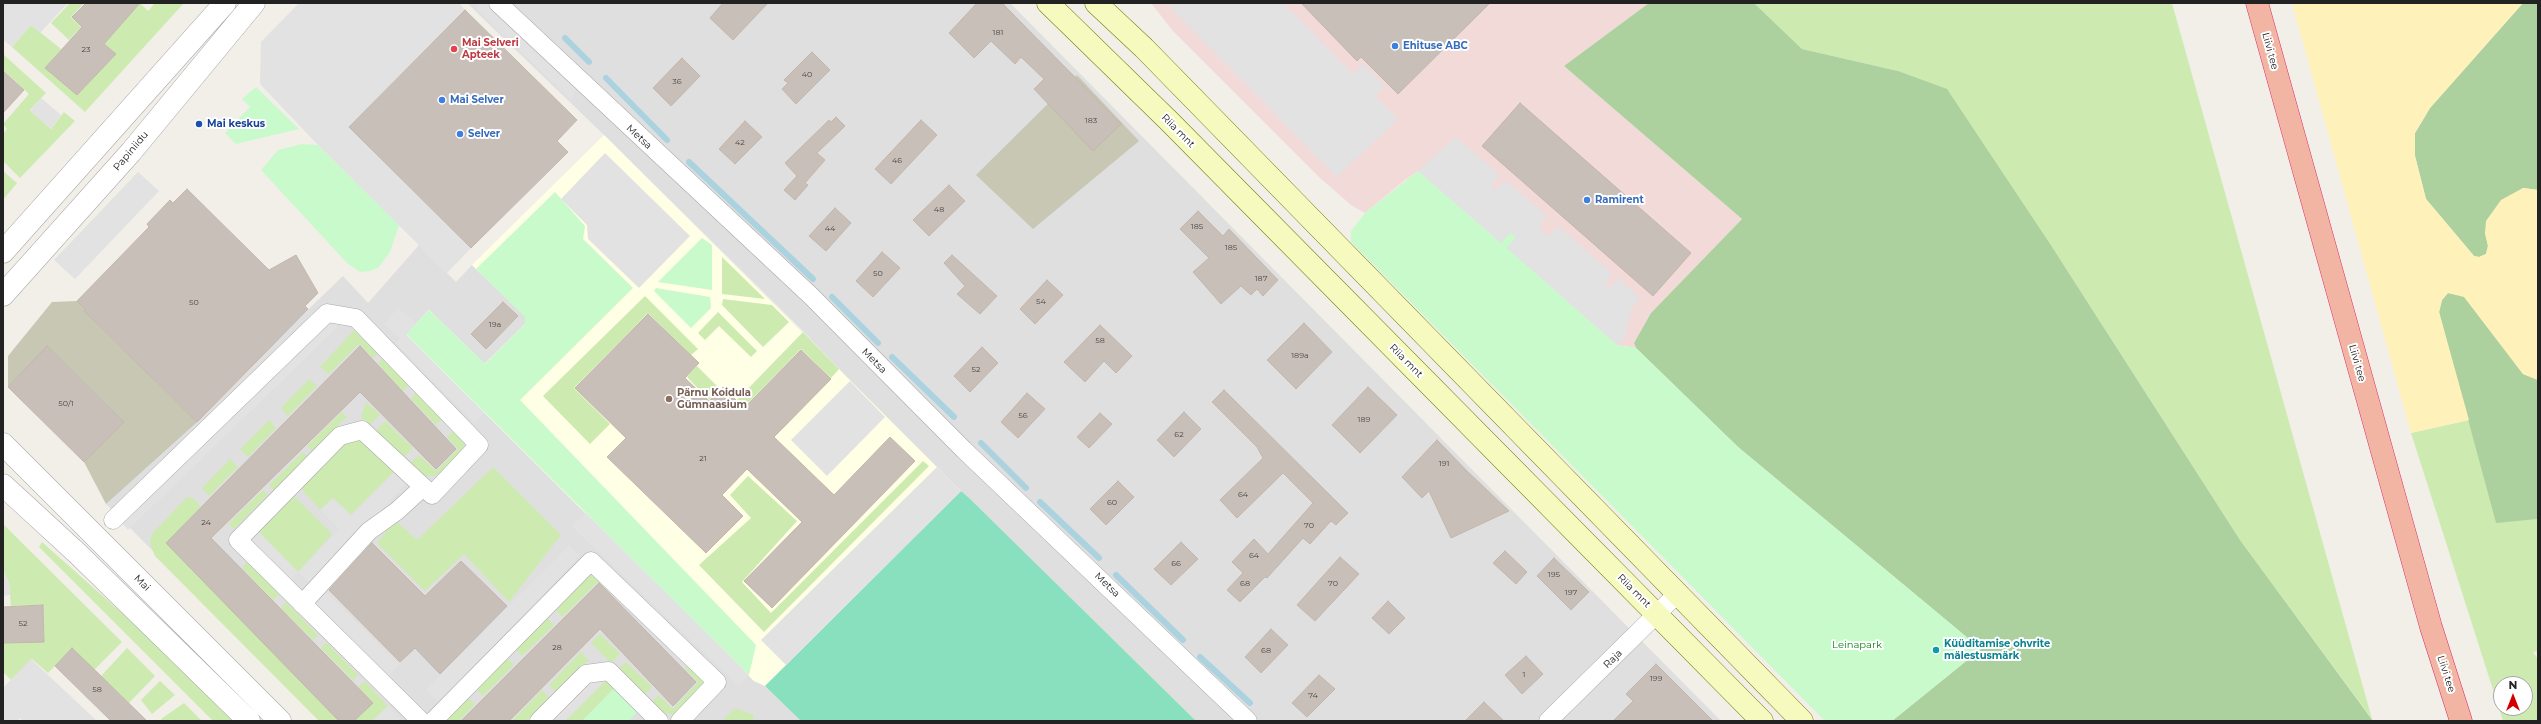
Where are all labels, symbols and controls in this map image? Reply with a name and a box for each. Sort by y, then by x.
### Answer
house number: 181 [993,28,1003,38]
street label: Liivi tee [2259,31,2281,71]
place label: Mai Selveri Apteek [462,37,519,60]
place label: Ehituse ABC [1403,40,1468,52]
marker: Ehituse ABC [1390,41,1400,51]
marker: Mai Selveri Apteek [449,44,459,54]
house number: 23 [81,45,91,55]
house number: 40 [802,70,812,80]
house number: 36 [672,77,682,87]
place label: Mai Selver [450,94,504,106]
marker: Mai Selver [437,95,447,105]
street label: Riia mnt [1159,112,1197,150]
house number: 183 [1085,116,1097,126]
place label: Mai keskus [207,118,265,130]
marker: Mai keskus [194,119,204,129]
street label: Metsa [624,122,654,152]
place label: Selver [468,128,500,140]
street label: Papiniidu [111,129,151,173]
marker: Selver [455,129,465,139]
house number: 42 [735,138,745,148]
house number: 46 [892,156,902,166]
place label: Ramirent [1595,194,1644,206]
marker: Ramirent [1582,195,1592,205]
house number: 48 [934,205,944,215]
house number: 185 [1191,222,1203,232]
house number: 44 [825,224,835,234]
house number: 185 [1225,243,1237,253]
house number: 50 [873,269,883,279]
house number: 187 [1255,274,1267,284]
house number: 54 [1036,297,1046,307]
house number: 50 [189,298,199,308]
house number: 19a [489,320,501,330]
house number: 58 [1095,336,1105,346]
street label: Riia mnt [1387,342,1425,380]
street label: Liivi tee [2346,343,2368,383]
street label: Metsa [859,346,889,376]
house number: 189a [1291,351,1309,361]
house number: 52 [971,365,981,375]
place label: Pärnu Koidula Gümnaasium [677,387,751,410]
marker: Pärnu Koidula Gümnaasium [664,394,674,404]
house number: 50/1 [58,399,74,409]
house number: 56 [1018,411,1028,421]
house number: 189 [1358,415,1370,425]
house number: 62 [1174,430,1184,440]
house number: 21 [699,454,707,464]
house number: 191 [1439,459,1449,469]
house number: 64 [1238,490,1248,500]
house number: 60 [1107,498,1117,508]
house number: 24 [201,518,211,528]
house number: 70 [1304,521,1314,531]
house number: 64 [1249,551,1259,561]
house number: 66 [1171,559,1181,569]
street label: Metsa [1092,570,1122,600]
house number: 195 [1548,570,1560,580]
street label: Mai [131,572,153,594]
street label: Riia mnt [1615,572,1653,610]
house number: 68 [1240,579,1250,589]
house number: 70 [1328,579,1338,589]
house number: 197 [1565,588,1577,598]
house number: 52 [18,619,28,629]
place label: Küüditamise ohvrite mälestusmärk [1944,638,2050,662]
park label: Leinapark [1832,639,1882,651]
house number: 28 [552,643,562,653]
marker: Küüditamise ohvrite mälestusmärk [1931,645,1941,655]
house number: 68 [1261,646,1271,656]
street label: Raja [1601,647,1625,671]
street label: Liivi tee [2434,654,2458,694]
house number: 1 [1523,670,1525,680]
house number: 199 [1650,674,1662,684]
north arrow [2493,676,2533,716]
text: N [2509,678,2517,692]
house number: 58 [92,685,102,695]
house number: 74 [1308,691,1318,701]

